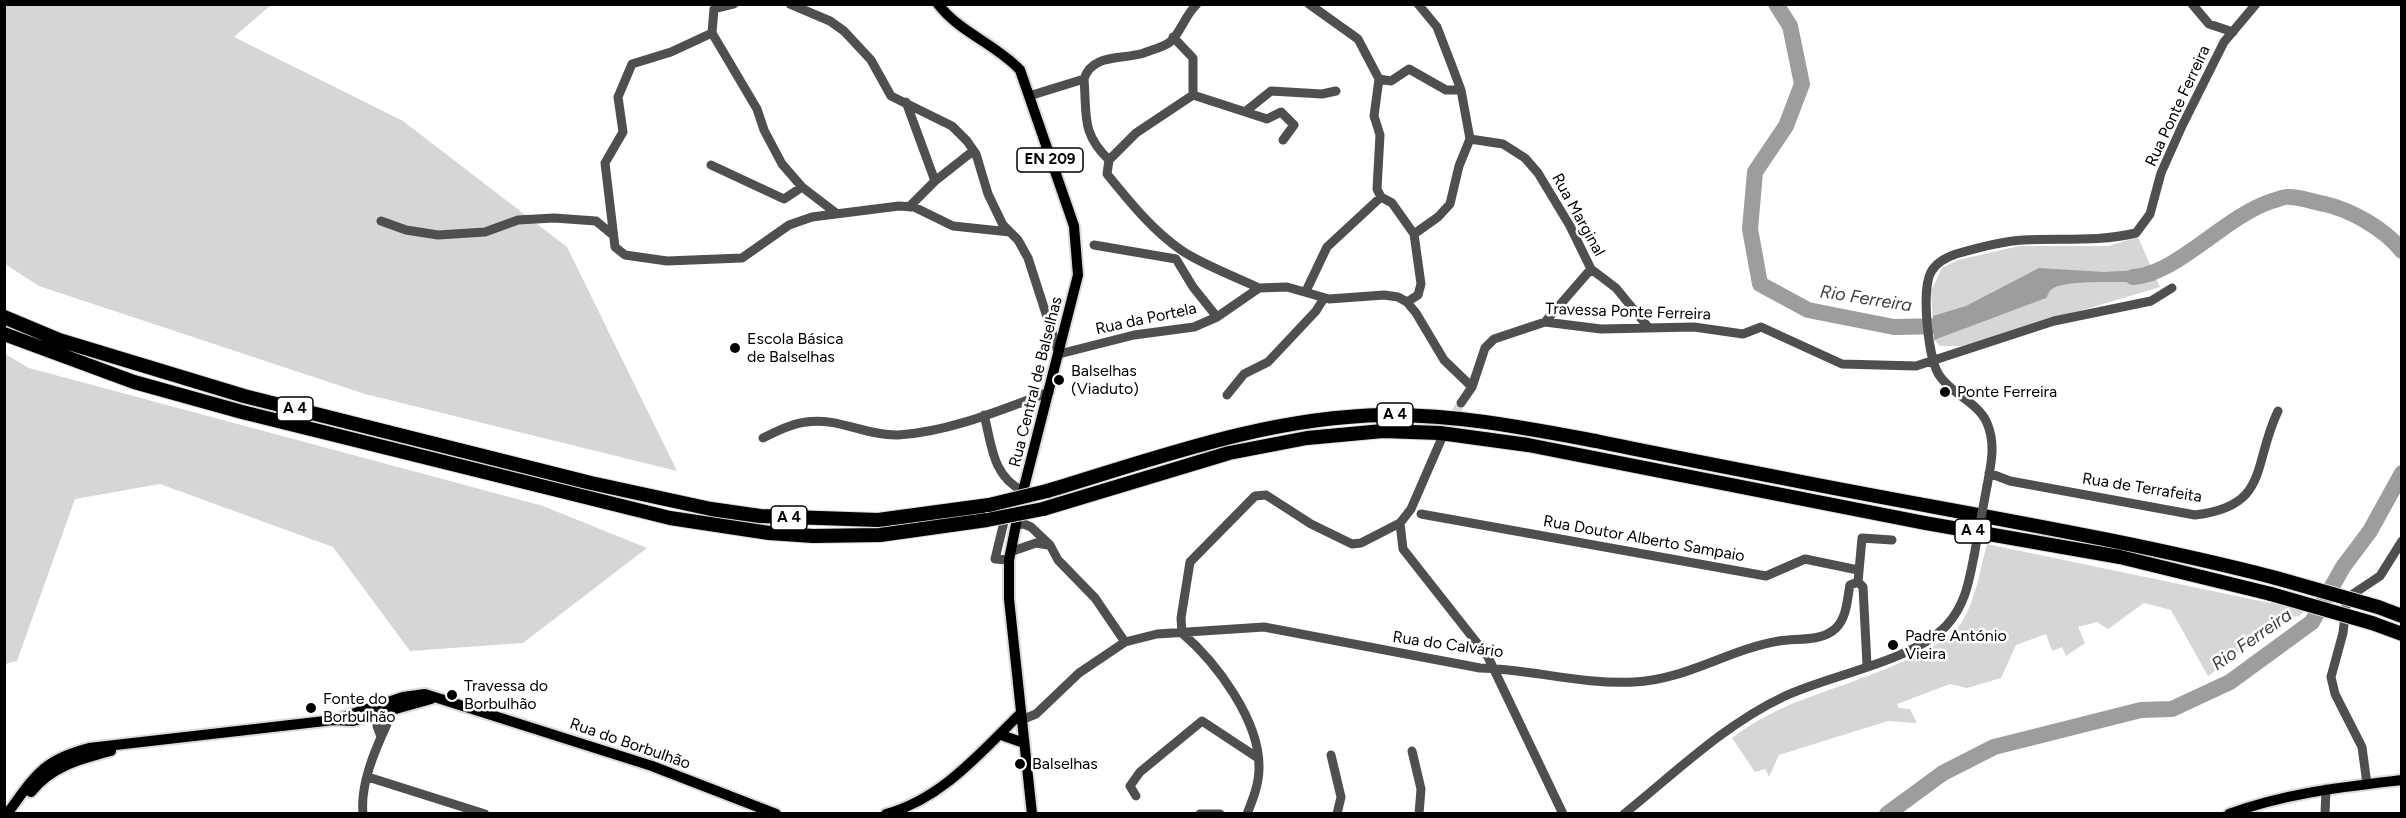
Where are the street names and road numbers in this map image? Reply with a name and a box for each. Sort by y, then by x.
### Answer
street label: Rua Ponte Ferreira [2142,42,2214,170]
road number: EN 209 [1017,148,1083,172]
street label: Rua Marginal [1547,170,1609,260]
street label: Rua Central de Balselhas [1006,295,1066,469]
street label: Rua da Portela [1094,299,1198,339]
street label: Travessa Ponte Ferreira [1545,300,1711,324]
road number: A 4 [277,397,313,421]
road number: A 4 [1377,403,1413,427]
street label: Rua de Terrafeita [2081,469,2203,507]
road number: A 4 [771,506,807,530]
street label: Rua Doutor Alberto Sampaio [1542,512,1746,566]
road number: A 4 [1955,519,1991,543]
street label: Rua do Calvário [1391,628,1505,662]
street label: Rua do Borbulhão [567,714,693,774]

